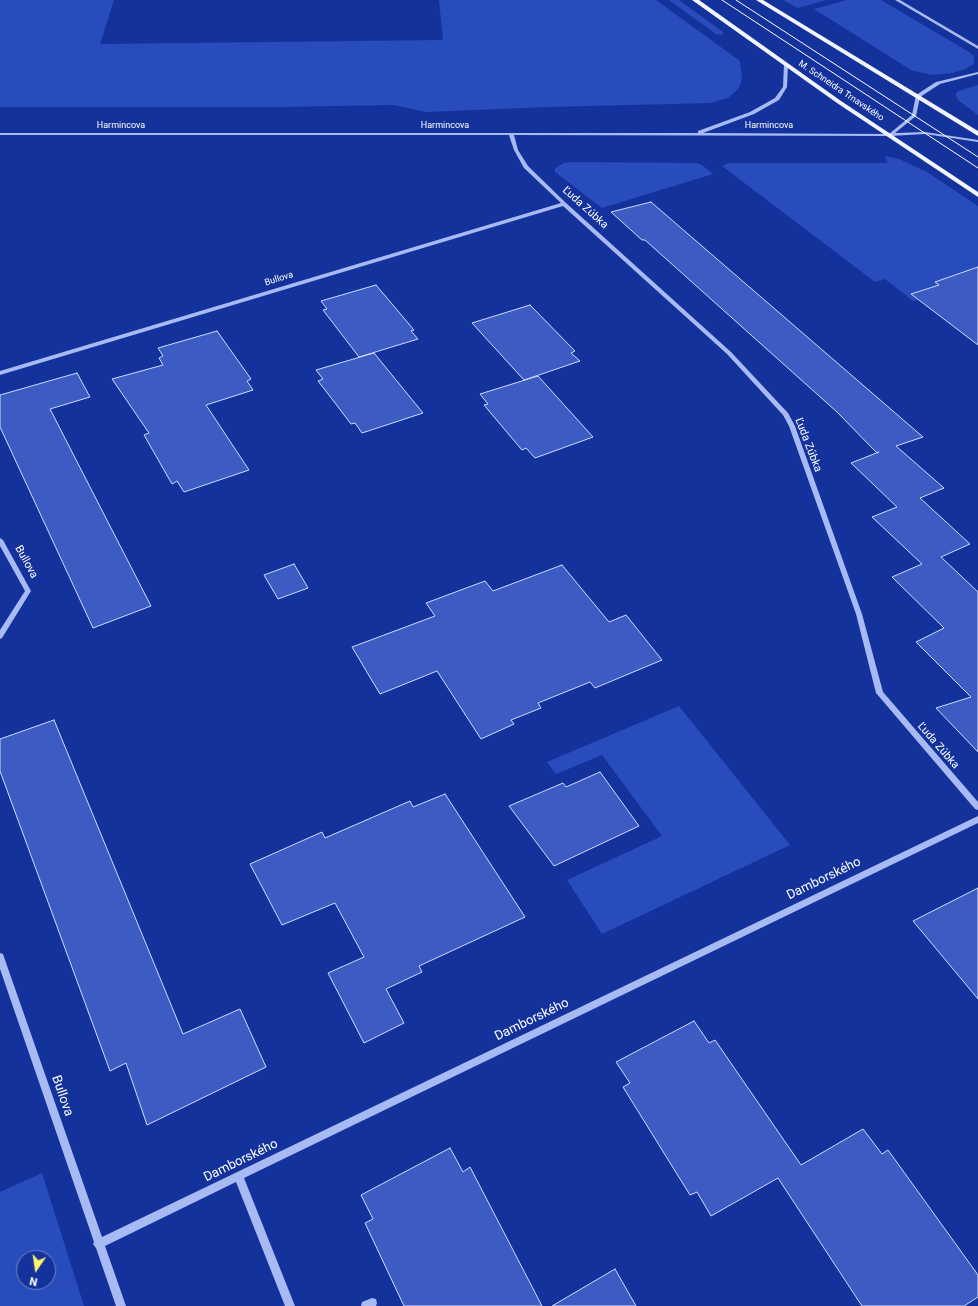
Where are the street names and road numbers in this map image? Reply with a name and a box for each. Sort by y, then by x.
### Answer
street label: M. Schneidra Trnavského [796,58,886,124]
street label: Harmincova [97,121,145,131]
street label: Harmincova [421,121,469,131]
street label: Harmincova [745,121,793,131]
street label: Ľuda Zúbka [559,184,611,232]
street label: Bullova [263,270,295,288]
street label: Ľuda Zúbka [792,416,824,474]
street label: Bullova [12,543,40,581]
street label: Ľuda Zúbka [914,720,962,772]
street label: Damborského [784,854,864,904]
street label: Damborského [492,995,572,1045]
street label: Bullova [48,1074,76,1118]
street label: Damborského [201,1136,281,1186]

